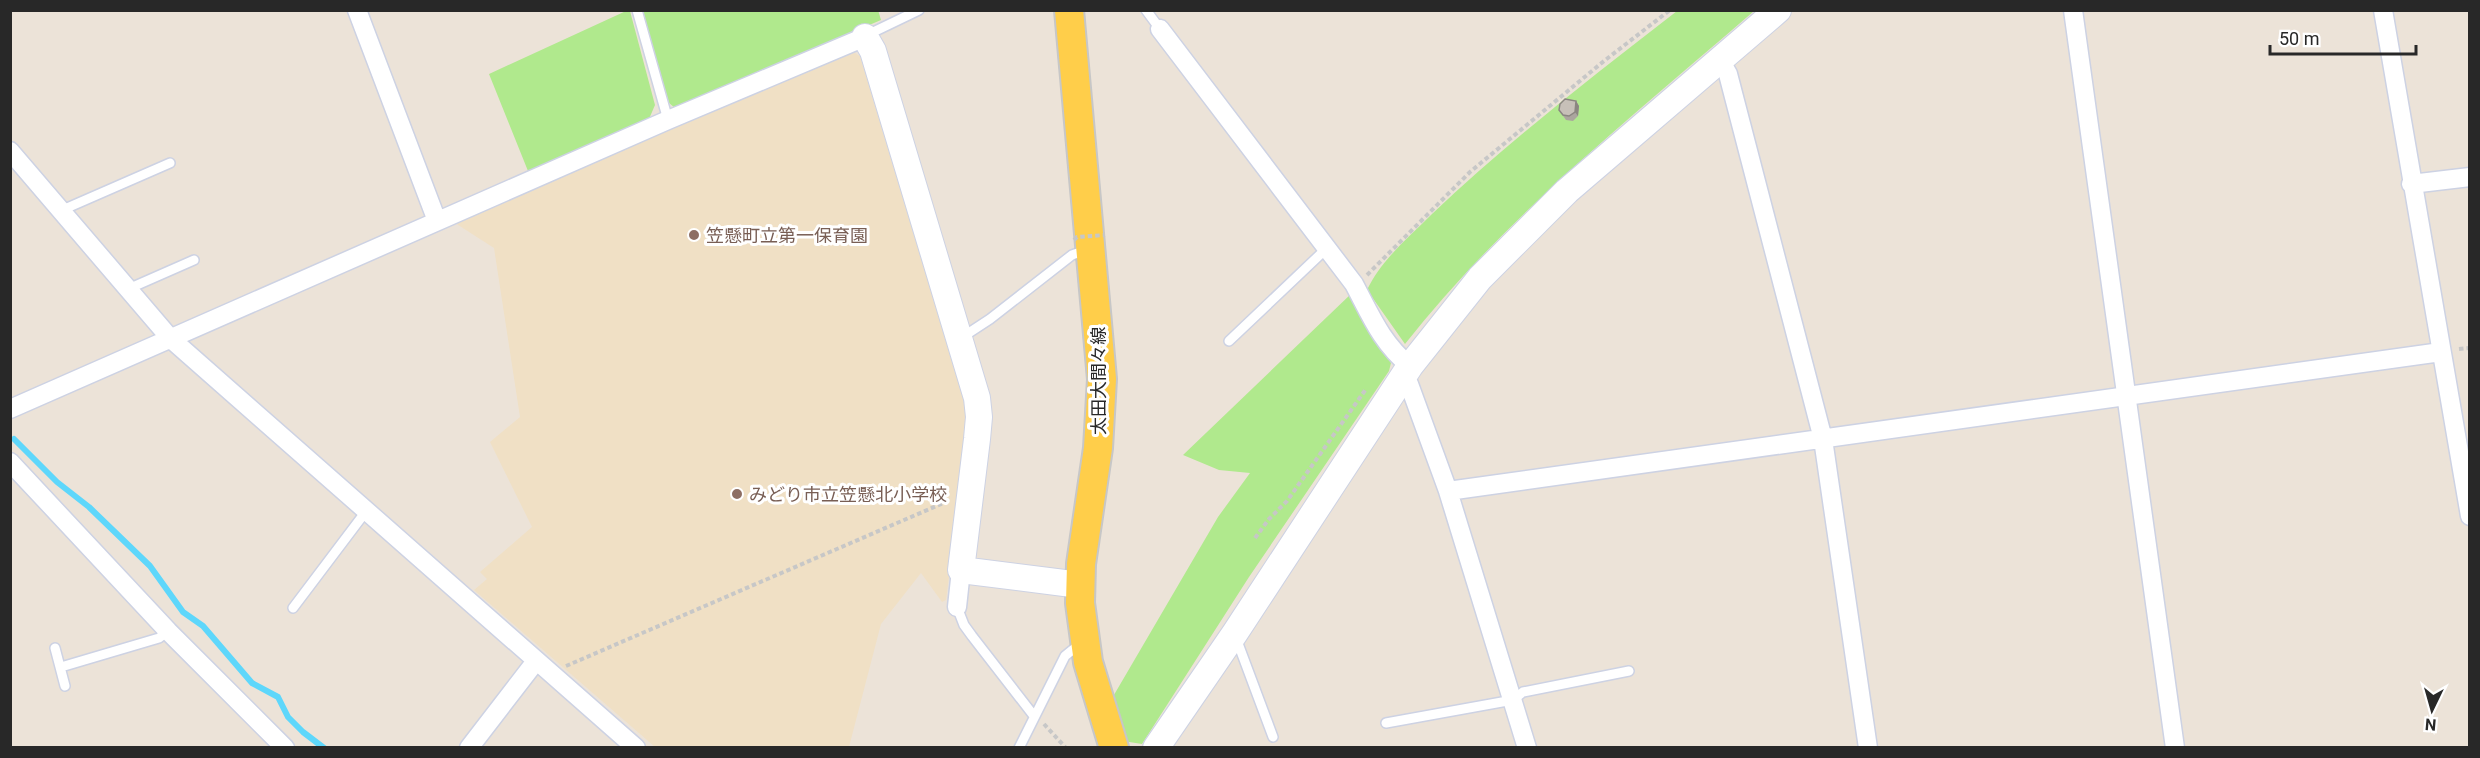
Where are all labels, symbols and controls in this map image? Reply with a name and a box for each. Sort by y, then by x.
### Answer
scale bar [2270,18,2416,56]
text: 50 m [2279,28,2319,49]
place label: 笠懸町立第一保育園 [706,225,868,246]
marker: 笠懸町立第一保育園 [687,228,701,242]
street label: 太田大間々線 [1088,327,1109,435]
place label: みどり市立笠懸北小学校 [749,484,947,505]
marker: みどり市立笠懸北小学校 [730,487,744,501]
north arrow [2402,680,2462,740]
text: N [2424,714,2437,734]

